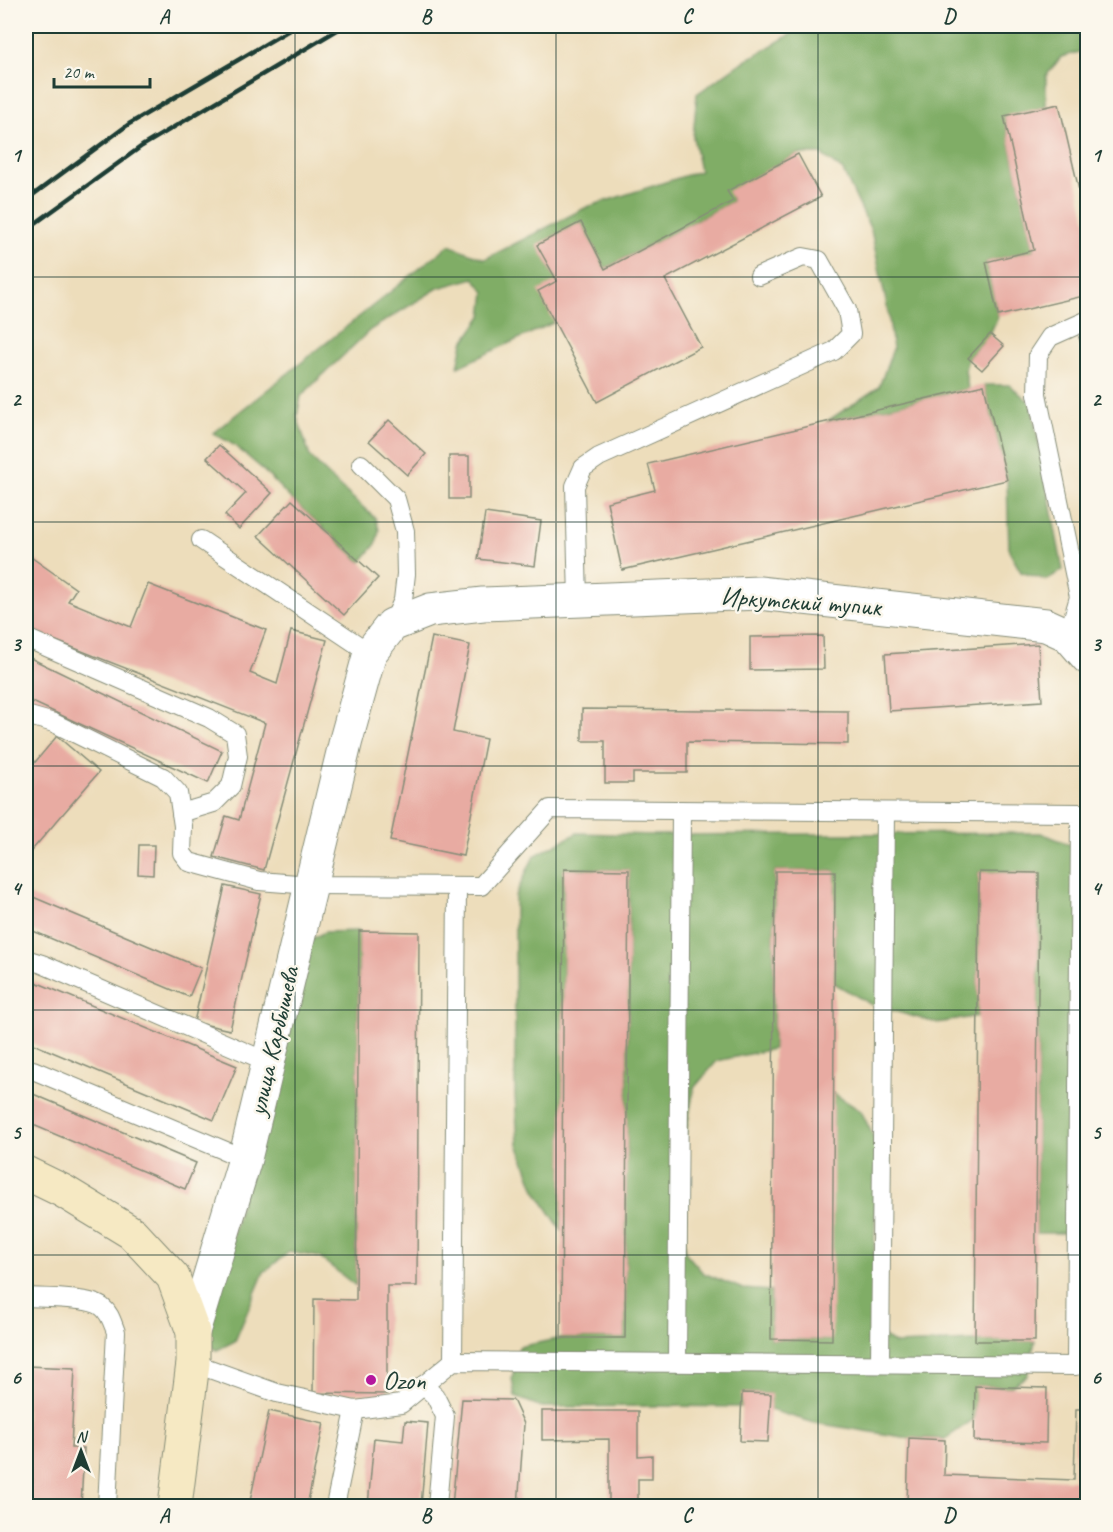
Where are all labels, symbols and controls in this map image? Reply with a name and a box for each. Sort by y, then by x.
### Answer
text: A [159,4,171,29]
text: B [421,4,433,29]
text: C [682,4,694,29]
text: D [943,4,957,29]
scale bar [54,51,150,89]
text: 20 m [63,61,96,83]
text: 1 [12,143,23,168]
text: 1 [1092,143,1103,168]
text: 2 [12,387,23,412]
text: 2 [1092,387,1103,412]
street label: Иркутский тупик [720,579,884,624]
text: 3 [12,632,23,657]
text: 3 [1092,632,1103,657]
text: 4 [12,876,24,901]
text: 4 [1092,876,1104,901]
street label: улица Карбышева [240,962,307,1121]
text: 5 [12,1120,23,1145]
text: 5 [1092,1120,1103,1145]
place label: Ozon [383,1364,426,1397]
text: 6 [11,1365,22,1390]
text: 6 [1091,1365,1102,1390]
marker: Ozon [364,1373,378,1387]
north arrow [51,1421,111,1481]
text: N [76,1427,89,1447]
text: A [159,1503,171,1528]
text: B [421,1503,433,1528]
text: C [682,1503,694,1528]
text: D [943,1503,957,1528]

